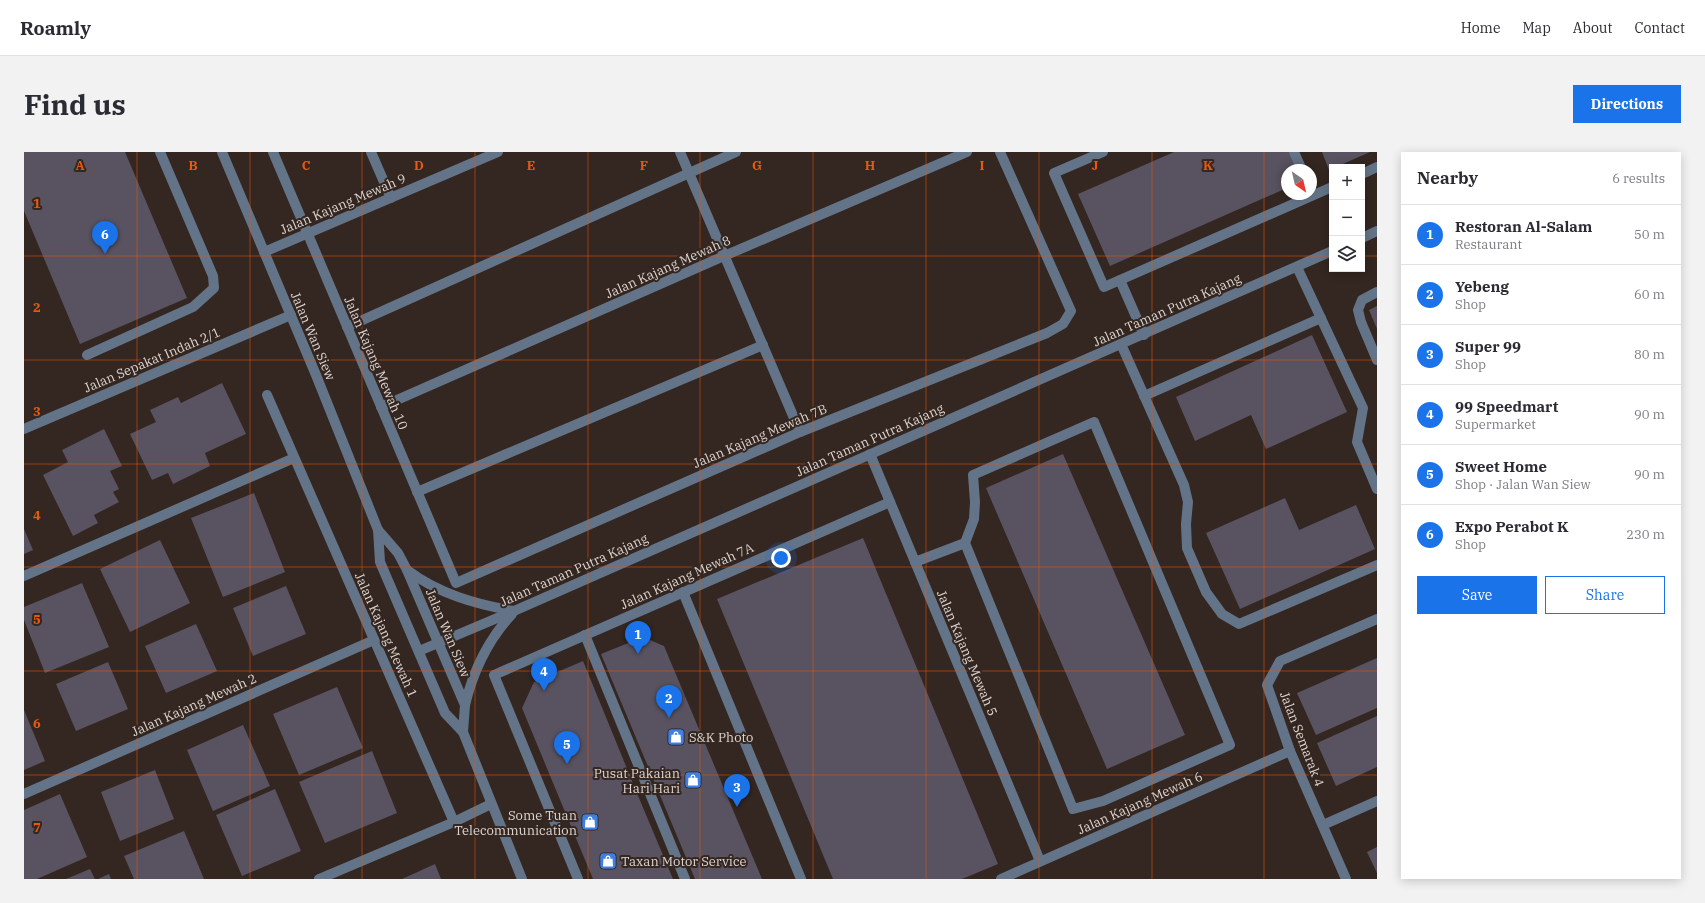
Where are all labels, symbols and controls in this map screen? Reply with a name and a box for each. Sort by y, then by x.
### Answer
text: Roamly [20,16,91,40]
text: Home [1461,19,1500,37]
text: Map [1522,19,1551,37]
text: About [1573,19,1612,37]
text: Contact [1634,19,1685,37]
button: Directions [1573,85,1681,123]
text: Find us [24,86,126,123]
text: A [75,157,85,174]
text: B [188,157,198,174]
text: C [302,157,311,174]
text: D [414,157,424,174]
text: E [527,157,535,174]
text: F [640,157,648,174]
text: G [752,157,762,174]
text: H [865,157,876,174]
text: I [980,157,985,174]
text: J [1092,157,1099,174]
text: K [1203,157,1213,174]
north arrow [1281,164,1317,200]
map controls [1329,164,1365,272]
button: + [1329,164,1365,200]
text: Nearby [1417,167,1478,189]
street label: Jalan Kajang Mewah 9 [277,170,409,238]
text: 6 results [1612,170,1665,187]
text: 1 [33,195,41,212]
button: − [1329,200,1365,236]
text: Restoran Al-Salam [1455,217,1592,236]
pin: 6 [92,221,118,254]
text: 1 [1426,226,1434,243]
text: 50 m [1634,226,1665,243]
street label: Jalan Kajang Mewah 8 [603,232,733,302]
button: layers [1329,236,1365,272]
text: Restaurant [1455,236,1522,253]
street label: Jalan Taman Putra Kajang [1090,270,1244,350]
text: Yebeng [1455,277,1509,296]
text: 2 [1426,286,1434,303]
text: 60 m [1634,286,1665,303]
street label: Jalan Wan Siew [287,289,339,383]
street label: Jalan Kajang Mewah 10 [340,294,412,432]
text: Shop [1455,296,1486,313]
text: 2 [33,299,41,316]
street label: Jalan Sepakat Indah 2/1 [81,324,223,396]
text: Super 99 [1455,337,1521,356]
text: 3 [1426,346,1434,363]
text: 80 m [1634,346,1665,363]
text: Shop [1455,356,1486,373]
text: 99 Speedmart [1455,397,1558,416]
street label: Jalan Kajang Mewah 7B [690,400,830,472]
street label: Jalan Taman Putra Kajang [793,400,947,480]
text: 3 [33,403,41,420]
text: 4 [1426,406,1434,423]
text: 90 m [1634,406,1665,423]
text: Supermarket [1455,416,1536,433]
text: Sweet Home [1455,457,1547,476]
text: 5 [1426,466,1434,483]
text: 90 m [1634,466,1665,483]
text: Shop · Jalan Wan Siew [1455,476,1591,493]
text: 4 [33,507,41,524]
text: Expo Perabot K [1455,517,1569,536]
text: 6 [1426,526,1434,543]
text: 230 m [1626,526,1665,543]
street label: Jalan Taman Putra Kajang [497,530,651,610]
text: Shop [1455,536,1486,553]
street label: Jalan Kajang Mewah 7A [618,539,756,613]
your location [771,548,791,568]
street label: Jalan Kajang Mewah 1 [351,570,421,700]
button: Save [1417,576,1537,614]
button: Share [1545,576,1665,614]
street label: Jalan Wan Siew [422,586,474,680]
street label: Jalan Kajang Mewah 5 [933,587,1001,719]
text: 5 [33,611,41,628]
pin: 1 [625,621,651,654]
pin: 4 [531,658,557,691]
street label: Jalan Kajang Mewah 2 [129,670,259,740]
pin: 2 [656,685,682,718]
street label: Jalan Semarak 4 [1276,689,1328,789]
text: 6 [33,715,41,732]
shop icon: S&K Photo [666,727,686,747]
place label: S&K Photo [689,729,753,746]
pin: 5 [554,731,580,764]
place label: Pusat Pakaian Hari Hari [594,765,680,797]
street label: Jalan Kajang Mewah 6 [1075,768,1205,838]
shop icon: Pusat Pakaian Hari Hari [683,770,703,790]
pin: 3 [724,774,750,807]
place label: Some Tuan Telecommunication [454,807,577,839]
shop icon: Some Tuan Telecommunication [580,812,600,832]
text: 7 [33,819,41,836]
shop icon: Taxan Motor Service [598,851,618,871]
place label: Taxan Motor Service [621,853,747,870]

